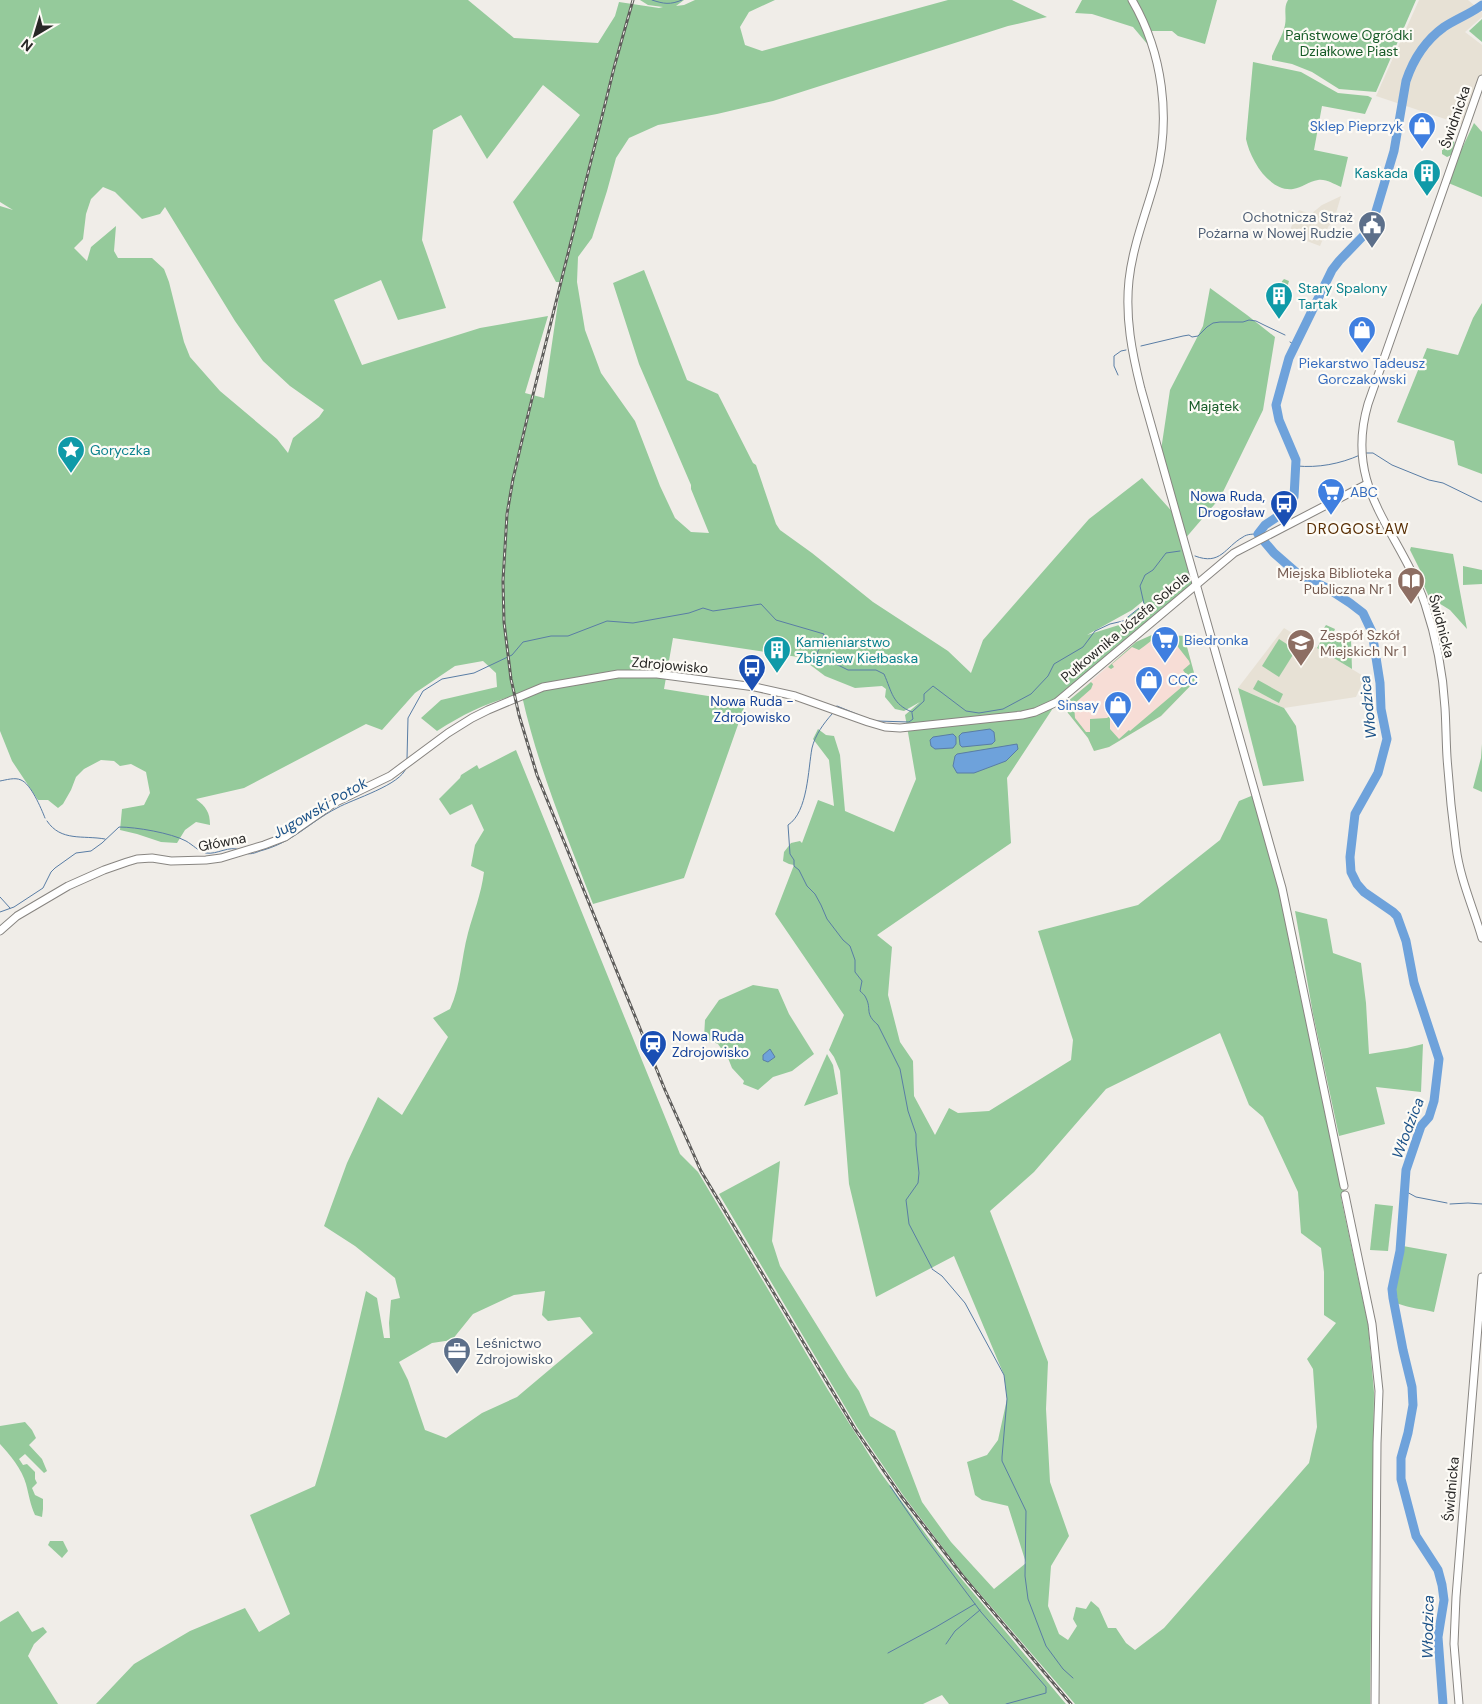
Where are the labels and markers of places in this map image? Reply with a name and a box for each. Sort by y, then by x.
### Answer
shop icon: Sklep Pieprzyk [1407,111,1437,150]
place label: Sklep Pieprzyk [1310,117,1403,135]
building icon: Kaskada [1412,158,1442,197]
place label: Kaskada [1354,164,1408,182]
place label: Ochotnicza Straż Pożarna w Nowej Rudzie [1198,208,1353,242]
public building icon: Ochotnicza Straż Pożarna w Nowej Rudzie [1357,210,1387,249]
place label: Stary Spalony Tartak [1298,279,1388,313]
building icon: Stary Spalony Tartak [1264,281,1294,320]
shop icon: Piekarstwo Tadeusz Gorczakowski [1347,315,1377,354]
place label: Piekarstwo Tadeusz Gorczakowski [1299,354,1425,388]
place icon: Goryczka [56,435,86,474]
place label: Goryczka [90,441,150,459]
supermarket icon: ABC [1316,477,1346,516]
place label: ABC [1350,483,1378,501]
place label: Nowa Ruda, Drogosław [1190,487,1265,521]
bus stop icon: Nowa Ruda, Drogosław [1269,489,1299,528]
place label: Miejska Biblioteka Publiczna Nr 1 [1277,564,1392,598]
library icon: Miejska Biblioteka Publiczna Nr 1 [1396,566,1426,605]
supermarket icon: Biedronka [1150,625,1180,664]
place label: Zespół Szkół Miejskich Nr 1 [1320,626,1407,660]
school or university icon: Zespół Szkół Miejskich Nr 1 [1286,628,1316,667]
place label: Biedronka [1184,631,1248,649]
place label: Kamieniarstwo Zbigniew Kiełbaska [796,633,918,667]
building icon: Kamieniarstwo Zbigniew Kiełbaska [762,635,792,674]
bus stop icon: Nowa Ruda - Zdrojowisko [737,653,767,692]
shop icon: CCC [1134,665,1164,704]
place label: CCC [1168,671,1198,689]
shop icon: Sinsay [1103,690,1133,729]
place label: Nowa Ruda - Zdrojowisko [710,692,794,726]
place label: Sinsay [1057,696,1099,714]
place label: Nowa Ruda Zdrojowisko [672,1027,749,1061]
station icon: Nowa Ruda Zdrojowisko [638,1029,668,1068]
place label: Leśnictwo Zdrojowisko [476,1334,553,1368]
office icon: Leśnictwo Zdrojowisko [442,1336,472,1375]

